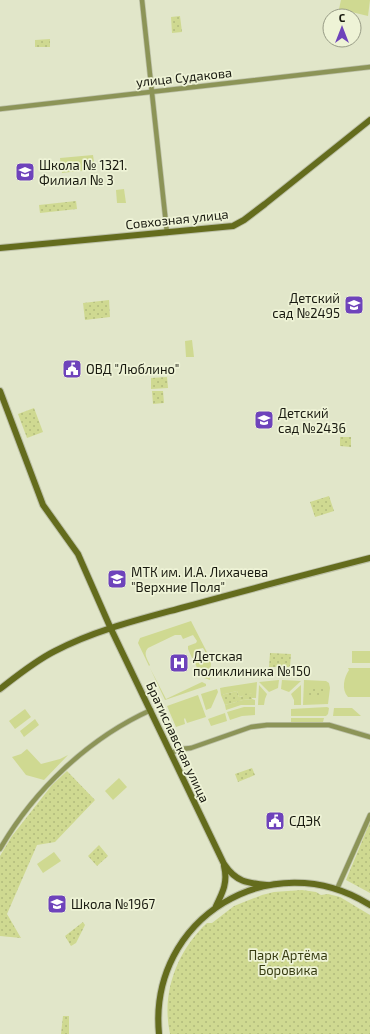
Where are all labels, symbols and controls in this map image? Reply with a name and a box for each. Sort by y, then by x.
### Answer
north arrow [322,8,362,48]
text: С [339,11,346,24]
street label: улица Судакова [135,64,233,90]
place label: Школа № 1321. Филиал № 3 [39,157,127,188]
school or university icon: Школа № 1321. Филиал № 3 [14,161,36,183]
street label: Совхозная улица [125,206,229,232]
place label: Детский сад №2495 [272,290,340,321]
school or university icon: Детский сад №2495 [343,294,365,316]
public building icon: ОВД "Люблино" [61,358,83,380]
place label: ОВД "Люблино" [86,361,179,377]
place label: Детский сад №2436 [278,405,346,436]
school or university icon: Детский сад №2436 [253,409,275,431]
place label: МТК им. И.А. Лихачева "Верхние Поля" [131,564,268,595]
school or university icon: МТК им. И.А. Лихачева "Верхние Поля" [106,568,128,590]
place label: Детская поликлиника №150 [193,648,311,679]
hospital icon: Детская поликлиника №150 [168,652,190,674]
street label: Братиславская улица [143,679,213,805]
public building icon: СДЭК [264,810,286,832]
place label: СДЭК [289,813,321,829]
school or university icon: Школа №1967 [46,893,68,915]
place label: Школа №1967 [71,896,156,912]
park label: Парк Артёма Боровика [248,947,328,978]

